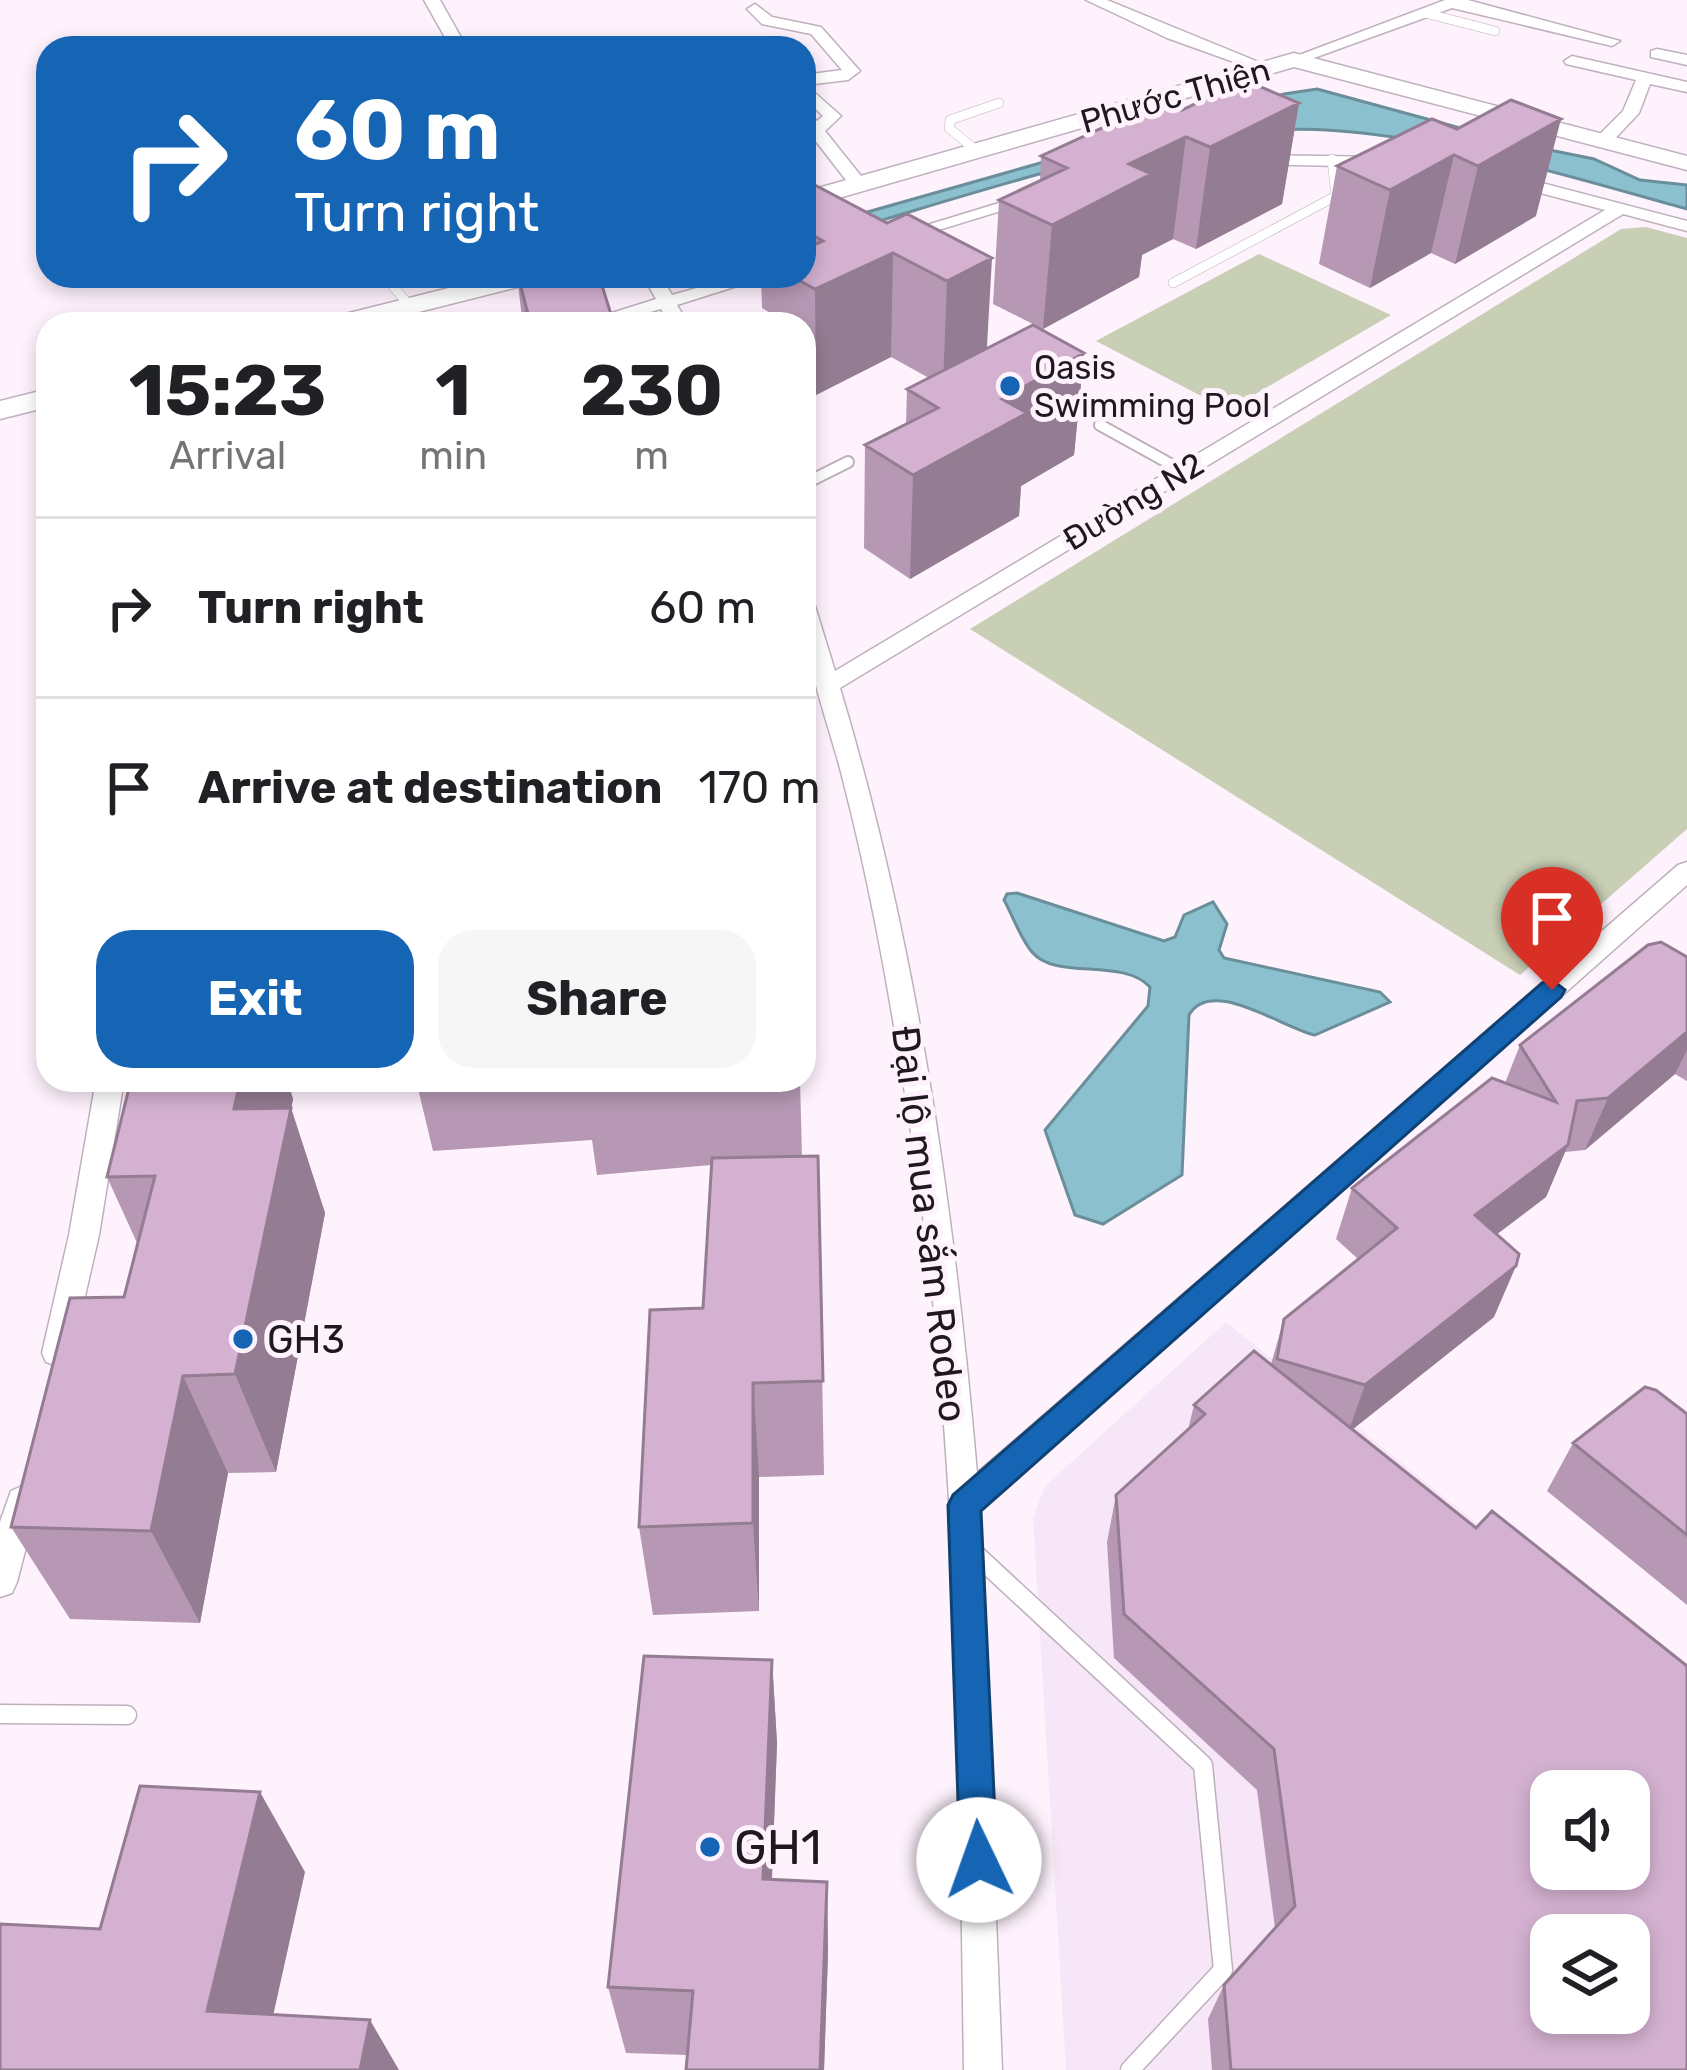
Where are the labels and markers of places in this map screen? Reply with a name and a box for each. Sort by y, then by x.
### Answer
place label: Oasis Swimming Pool [1034,348,1270,425]
marker: Oasis Swimming Pool [997,373,1023,399]
pin [1501,867,1603,990]
place label: GH3 [267,1317,345,1363]
marker: GH3 [230,1326,256,1352]
place label: GH1 [734,1819,822,1876]
marker: GH1 [697,1834,723,1860]

